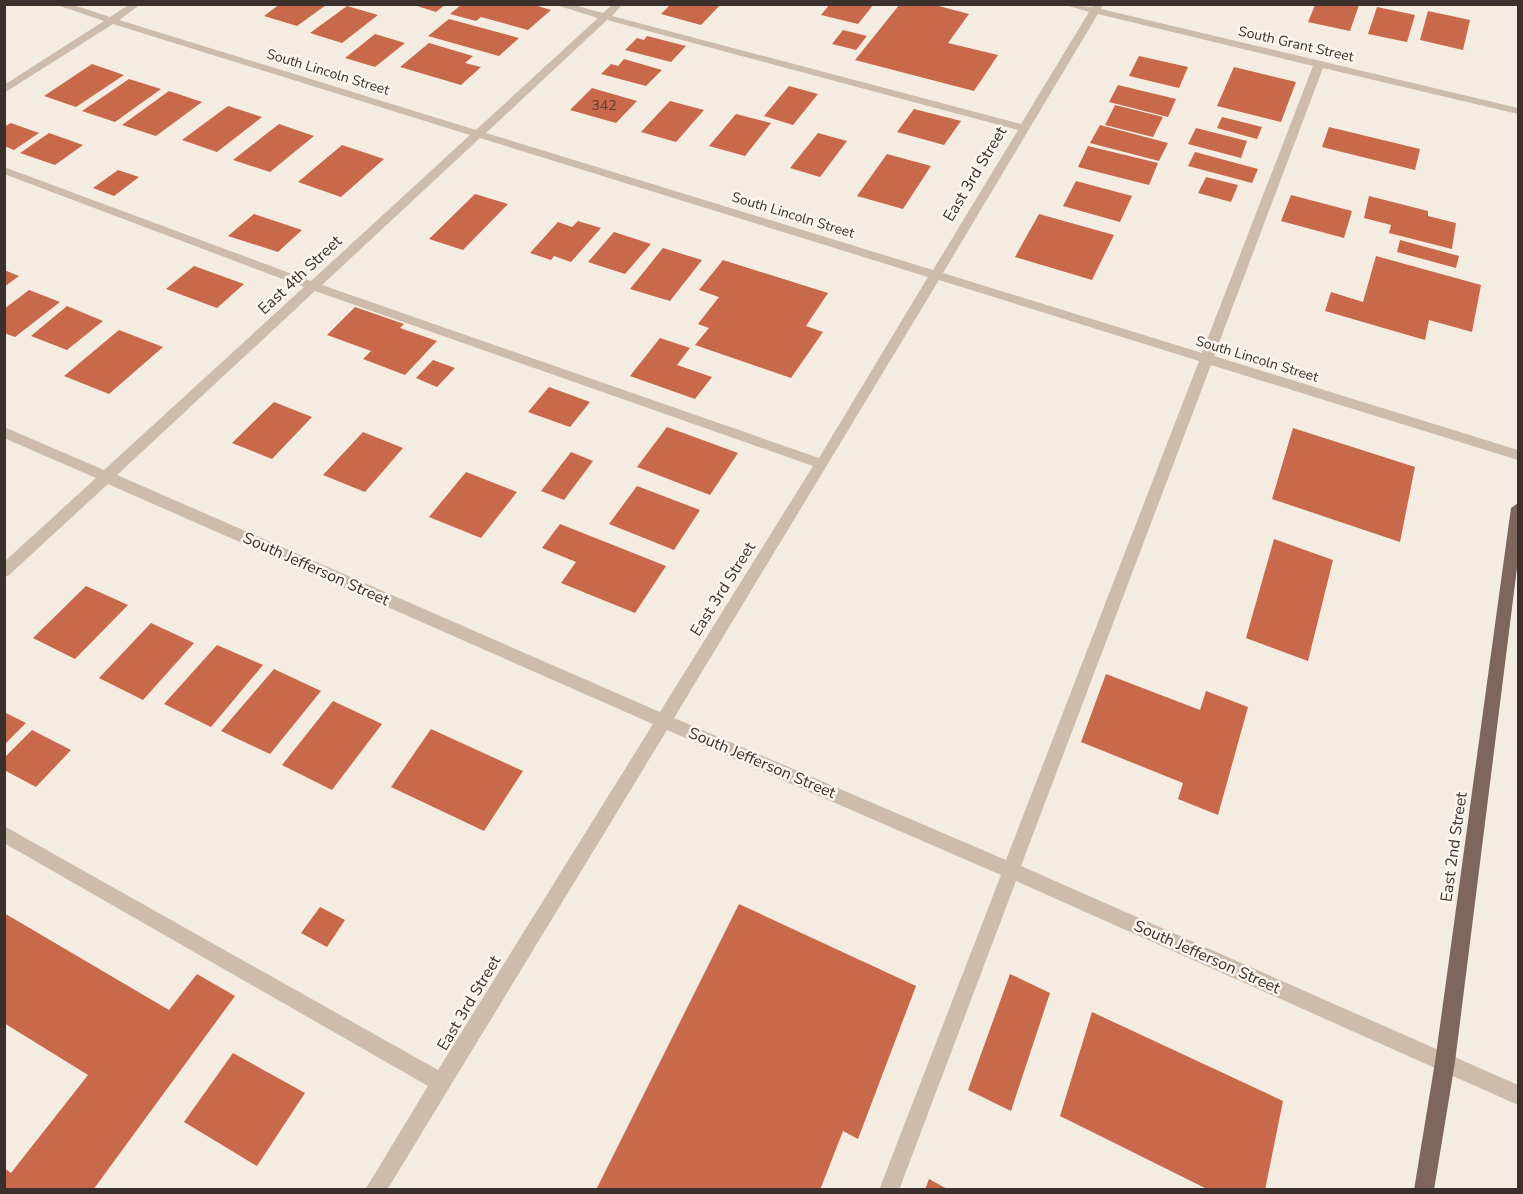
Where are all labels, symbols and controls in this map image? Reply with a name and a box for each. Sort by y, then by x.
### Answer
street label: South Grant Street [1236,21,1356,67]
street label: South Lincoln Street [264,44,392,100]
house number: 342 [591,96,617,115]
street label: East 3rd Street [938,122,1012,226]
street label: South Lincoln Street [729,187,857,243]
street label: East 4th Street [253,230,347,320]
street label: South Lincoln Street [1193,331,1321,387]
street label: South Jefferson Street [239,527,393,611]
street label: East 3rd Street [685,537,761,640]
street label: South Jefferson Street [685,722,839,804]
street label: East 2nd Street [1435,790,1473,903]
street label: South Jefferson Street [1130,915,1284,999]
street label: East 3rd Street [432,951,506,1055]

